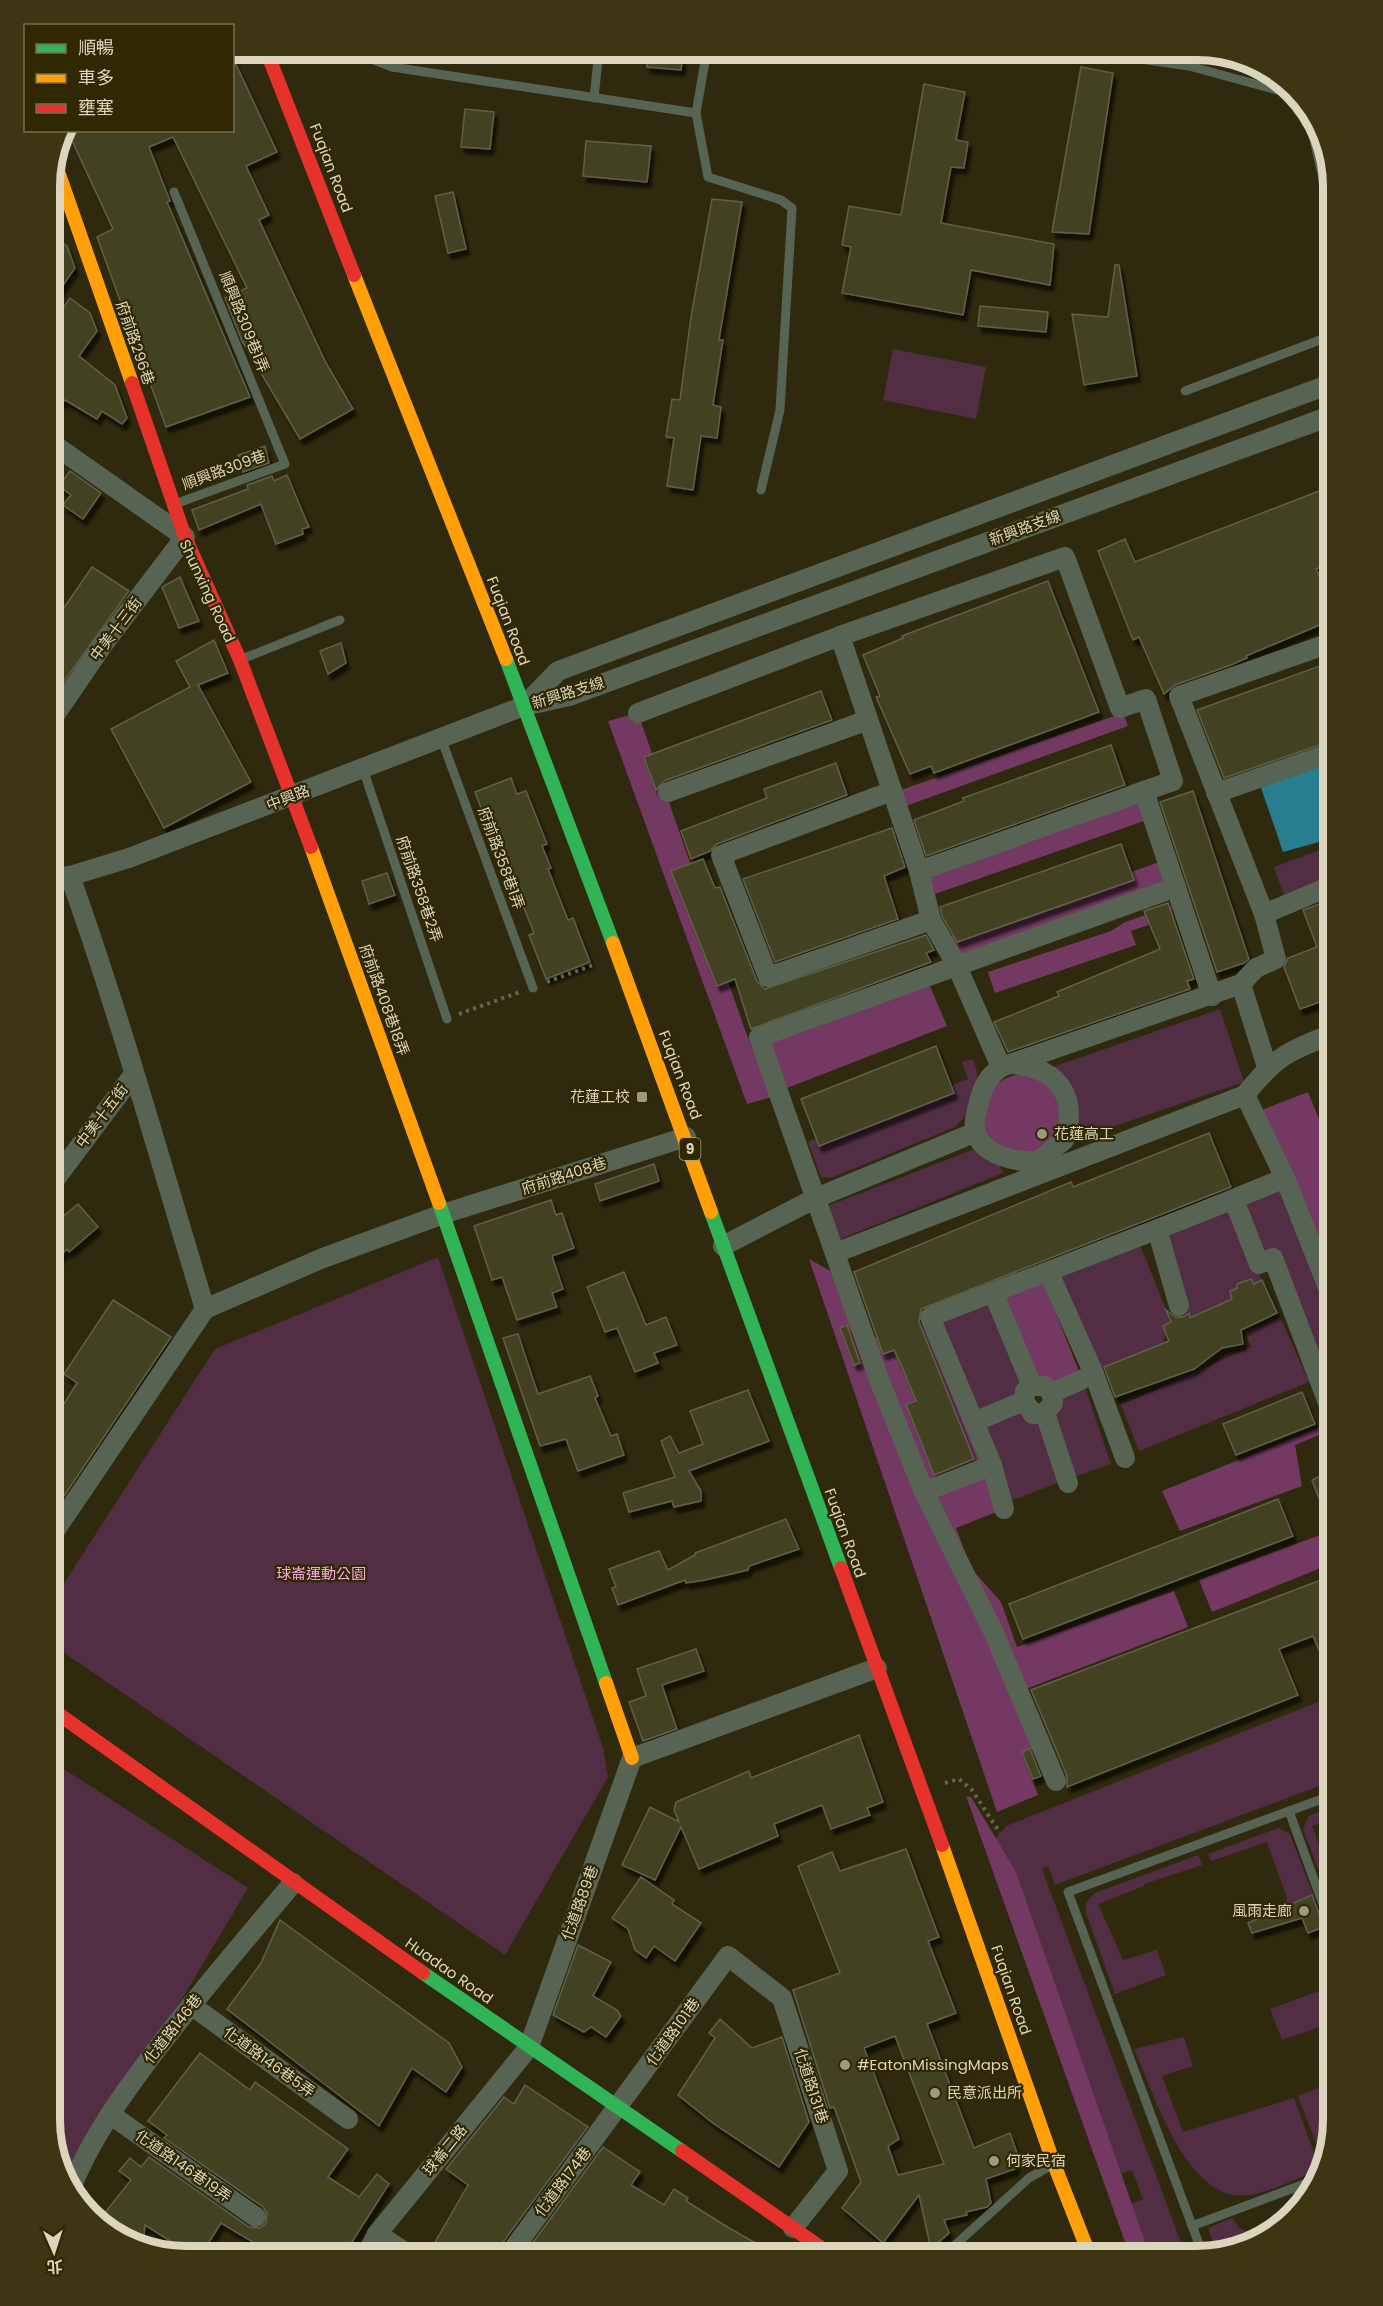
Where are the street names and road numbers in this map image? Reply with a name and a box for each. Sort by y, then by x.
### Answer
street label: Fuqian Road [305,120,358,215]
street label: 順興路309巷1弄 [215,268,274,376]
street label: 府前路296巷 [111,298,160,388]
street label: 順興路309巷 [179,445,269,494]
street label: 新興路支線 [986,505,1064,550]
street label: Shunxing Road [174,536,240,646]
street label: Fuqian Road [482,573,535,668]
street label: 中美十三街 [85,592,147,665]
street label: 新興路支線 [529,672,607,714]
street label: 中興路 [263,780,313,815]
street label: 府前路358巷1弄 [473,804,530,912]
street label: 府前路358巷2弄 [391,833,448,945]
street label: 府前路408巷18弄 [354,941,414,1059]
street label: Fuqian Road [654,1027,707,1122]
street label: 中美十五街 [71,1079,133,1152]
road number: 9 [680,1138,700,1160]
street label: 府前路408巷 [519,1152,609,1199]
street label: Fuqian Road [820,1485,871,1580]
street label: 化道路89巷 [556,1862,603,1944]
street label: Huadao Road [401,1932,498,2009]
street label: Fuqian Road [986,1942,1037,2038]
street label: 化道路146巷 [139,1989,207,2068]
street label: 化道路101巷 [641,1994,704,2070]
street label: 化道路146巷5弄 [219,2021,319,2102]
street label: 化道路131巷 [789,2045,834,2126]
street label: 球崙二路 [418,2120,472,2180]
street label: 化道路146巷19弄 [131,2125,236,2207]
street label: 化道路174巷 [529,2142,596,2221]

